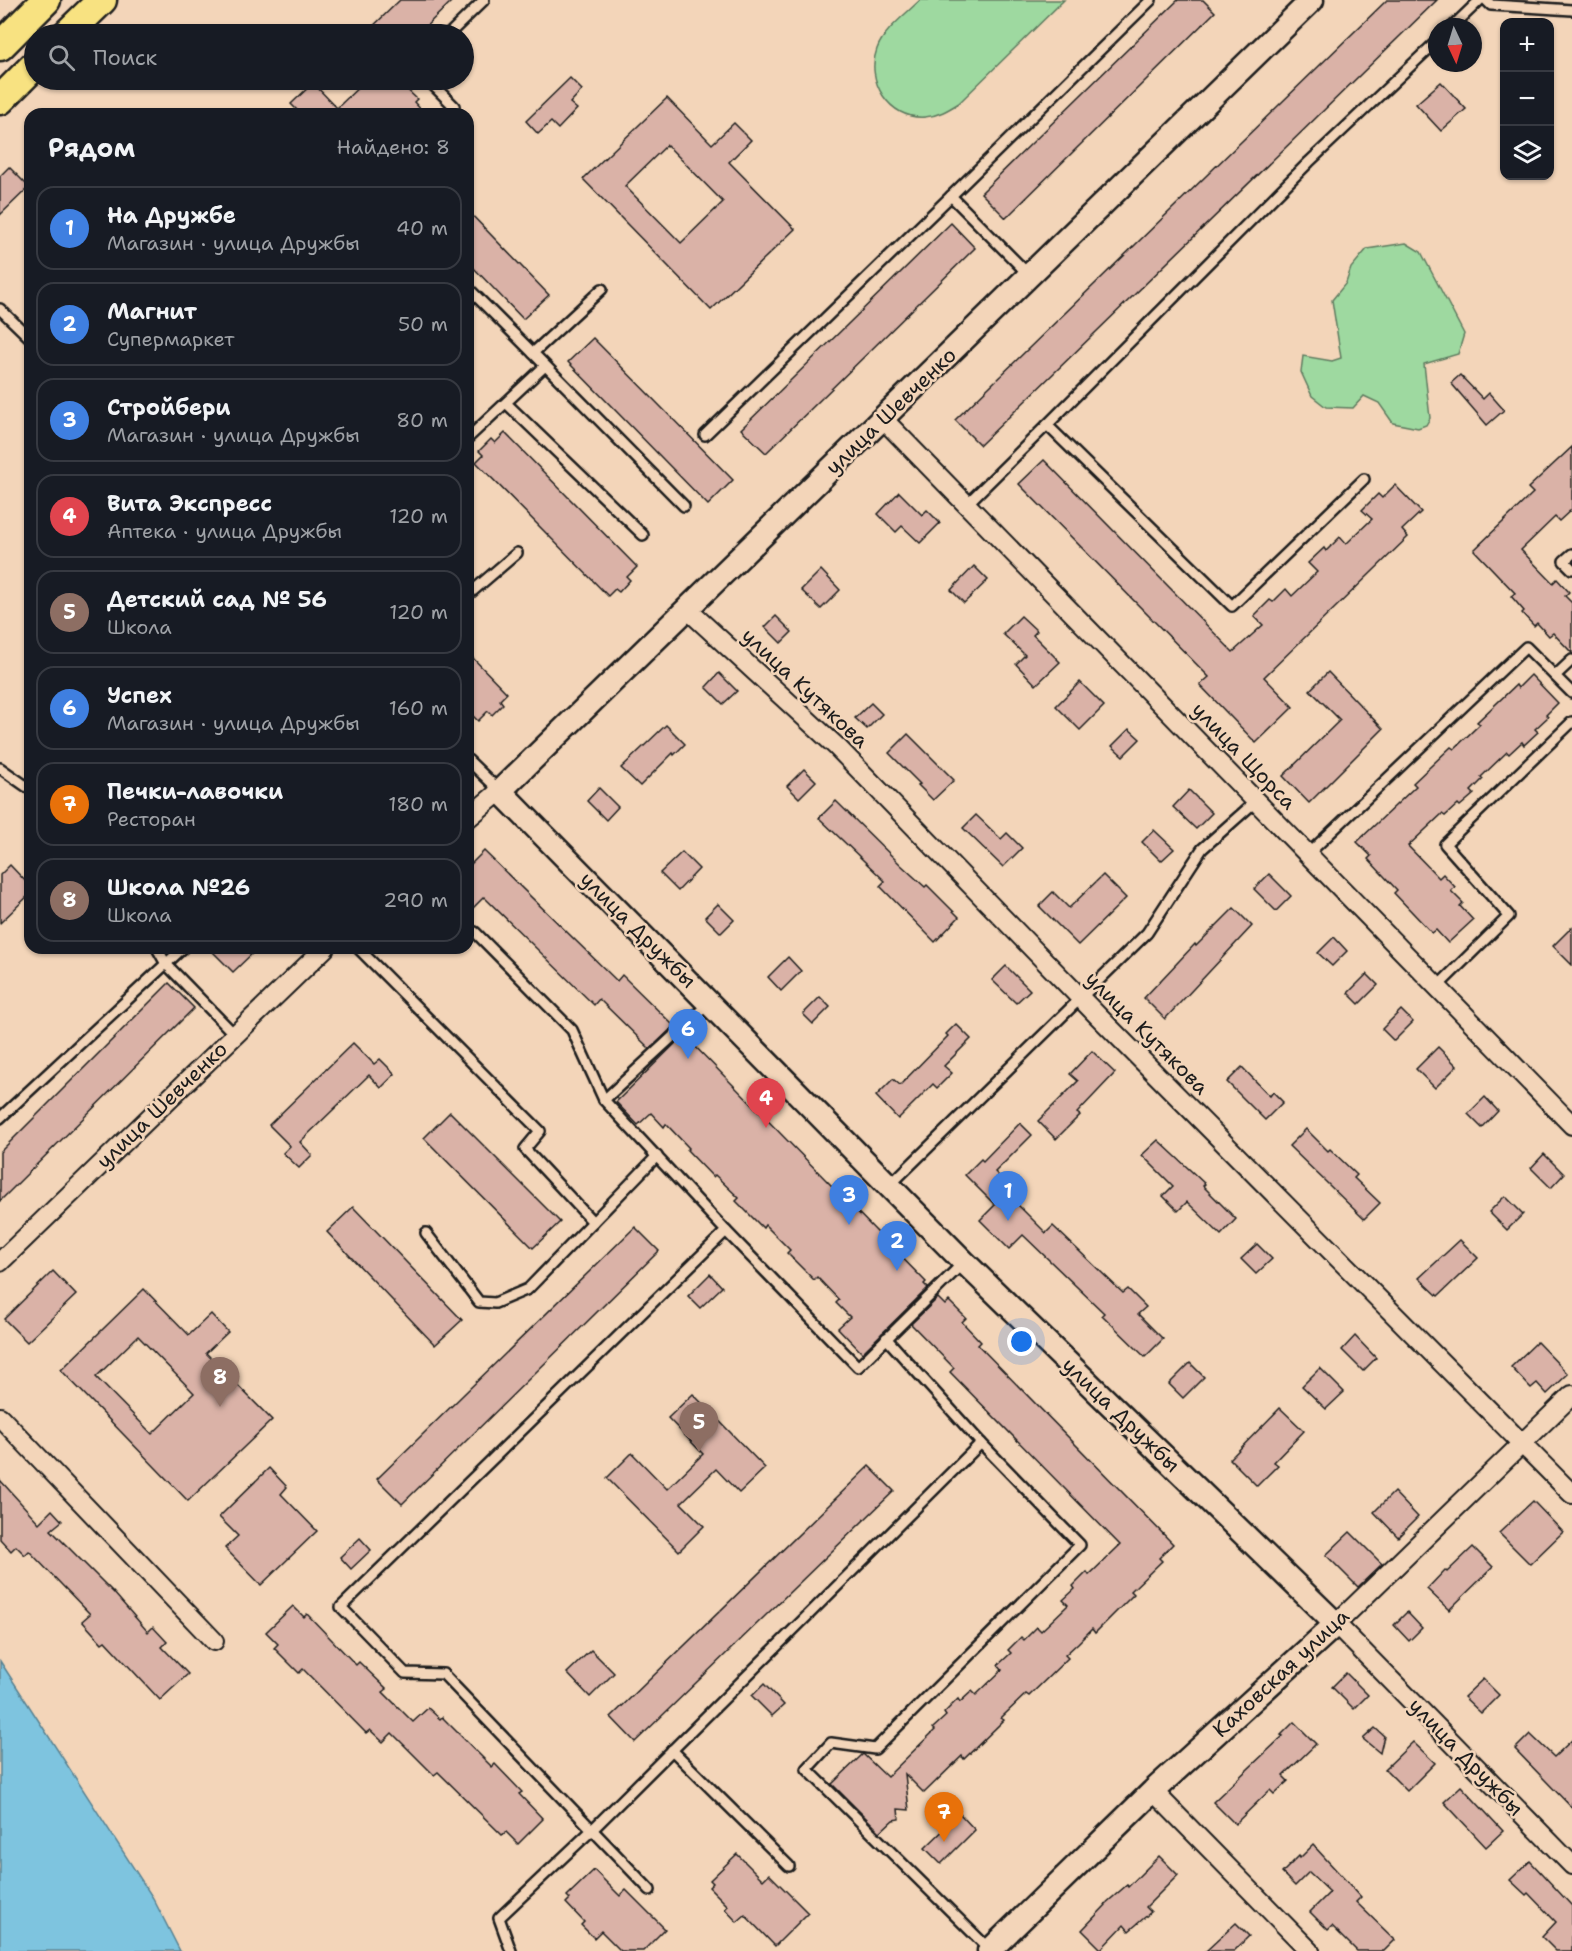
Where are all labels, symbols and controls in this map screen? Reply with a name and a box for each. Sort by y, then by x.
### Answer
north arrow [1428,18,1482,72]
map controls [1500,18,1554,180]
button: + [1500,18,1554,72]
search box [24,24,474,90]
icon: search [45,41,78,74]
text: Поиск [93,43,157,72]
button: − [1500,72,1554,126]
button: layers [1500,126,1554,180]
text: Рядом [48,130,135,165]
text: Найдено: 8 [337,134,450,160]
text: На Дружбе [107,201,236,230]
text: 1 [65,215,74,241]
text: 40 m [396,215,448,241]
text: Магазин · улица Дружбы [107,230,360,256]
text: Магнит [107,297,197,326]
text: 2 [63,311,77,337]
text: 50 m [398,311,448,337]
text: Супермаркет [107,326,234,352]
street label: улица Шевченко [819,341,963,481]
text: Стройбери [107,393,231,422]
text: 3 [63,407,77,433]
text: 80 m [396,407,448,433]
text: Магазин · улица Дружбы [107,422,360,448]
text: Вита Экспресс [107,489,272,518]
text: 4 [63,503,77,529]
text: 120 m [389,503,448,529]
text: Аптека · улица Дружбы [107,518,342,544]
text: Детский сад № 56 [107,585,327,614]
text: 5 [63,599,76,625]
text: 120 m [389,599,448,625]
text: Школа [107,614,172,640]
street label: улица Кутякова [735,622,875,754]
text: Успех [107,681,172,710]
text: 6 [63,695,77,721]
text: 160 m [389,695,448,721]
street label: улица Щорса [1186,696,1302,816]
text: Магазин · улица Дружбы [107,710,360,736]
text: Печки-лавочки [107,777,283,806]
text: 7 [63,791,77,817]
text: 180 m [388,791,448,817]
text: Ресторан [107,806,196,832]
street label: улица Дружбы [574,866,702,994]
text: Школа №26 [107,873,250,902]
text: 8 [63,887,77,913]
text: 290 m [383,887,448,913]
text: Школа [107,902,172,928]
street label: улица Кутякова [1079,965,1215,1101]
pin: 6 [668,1010,708,1059]
street label: улица Шевченко [90,1035,234,1175]
pin: 4 [746,1078,786,1128]
pin: 1 [988,1172,1028,1221]
pin: 3 [830,1176,868,1225]
pin: 2 [878,1222,916,1271]
your location [1007,1327,1036,1356]
street label: улица Дружбы [1056,1351,1186,1479]
pin: 8 [200,1358,240,1407]
pin: 5 [680,1402,718,1452]
street label: Каховская улица [1207,1602,1355,1744]
street label: улица Дружбы [1402,1692,1530,1822]
pin: 7 [924,1792,964,1842]

